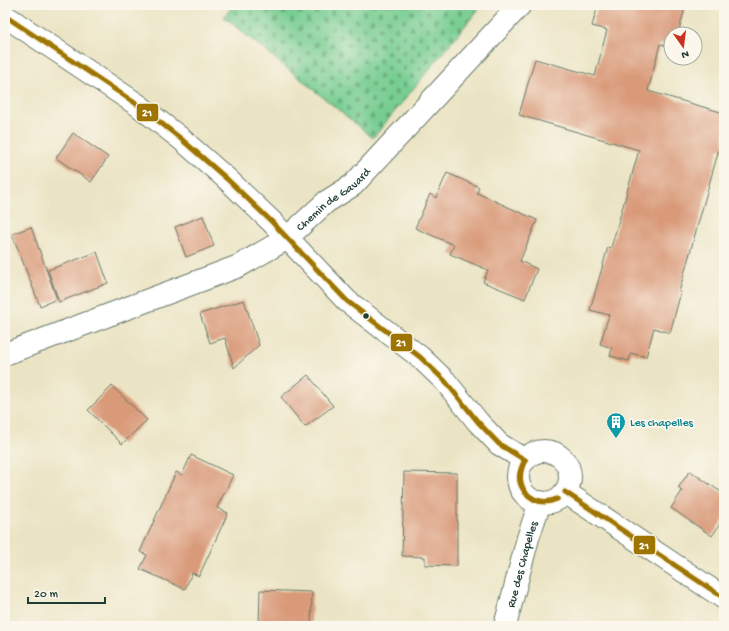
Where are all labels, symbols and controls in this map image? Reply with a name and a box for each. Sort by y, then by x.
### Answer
north arrow [663,26,703,66]
text: N [680,47,690,60]
line badge: 21 [136,103,159,122]
text: 21 [142,108,152,120]
street label: Chemin de Gavard [294,165,375,235]
unlabelled marker [361,311,371,321]
line badge: 21 [390,333,413,352]
text: 21 [396,338,406,350]
building icon: Les chapelles [605,411,627,439]
place label: Les chapelles [630,417,694,431]
street label: Rue des Chapelles [505,519,542,609]
line badge: 21 [633,535,656,555]
text: 21 [639,541,649,553]
scale bar [28,579,105,605]
text: 20 m [34,588,59,602]

